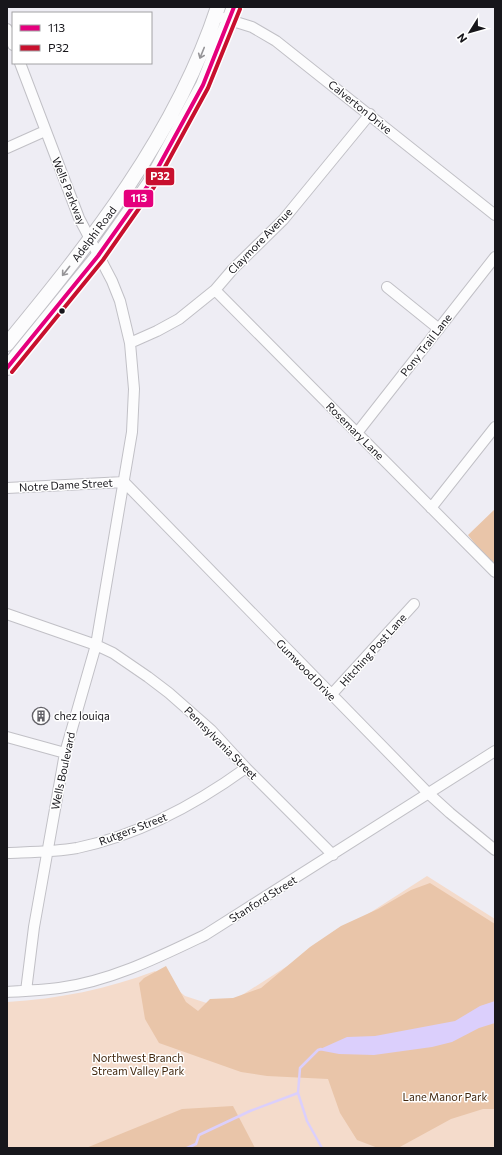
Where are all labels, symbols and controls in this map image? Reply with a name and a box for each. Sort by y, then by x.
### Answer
legend [12,12,152,64]
north arrow [450,12,490,52]
text: 113 [48,20,65,34]
text: N [454,31,469,46]
text: P32 [48,40,69,54]
one-way arrow [197,46,205,58]
street label: Calverton Drive [326,77,395,136]
street label: Wells Parkway [50,155,89,227]
line badge: P32 [145,167,175,186]
text: P32 [150,169,170,182]
line badge: 113 [123,189,154,208]
text: 113 [131,191,147,204]
street label: Adelphi Road [69,204,119,264]
street label: Claymore Avenue [225,205,295,276]
one-way arrow [61,265,70,276]
unlabelled marker [57,306,67,316]
street label: Pony Trail Lane [397,311,454,378]
street label: Rosemary Lane [324,399,387,462]
street label: Notre Dame Street [19,476,114,493]
street label: Hitching Post Lane [337,610,409,689]
street label: Gumwood Drive [274,636,339,703]
street label: Pennsylvania Street [182,703,261,782]
building icon: chez louiqa [31,706,51,726]
place label: chez louiqa [54,709,110,722]
street label: Wells Boulevard [48,731,77,811]
street label: Rutgers Street [97,809,169,848]
street label: Stanford Street [227,872,299,925]
park label: Northwest Branch Stream Valley Park [91,1051,185,1077]
park label: Lane Manor Park [403,1090,487,1103]

